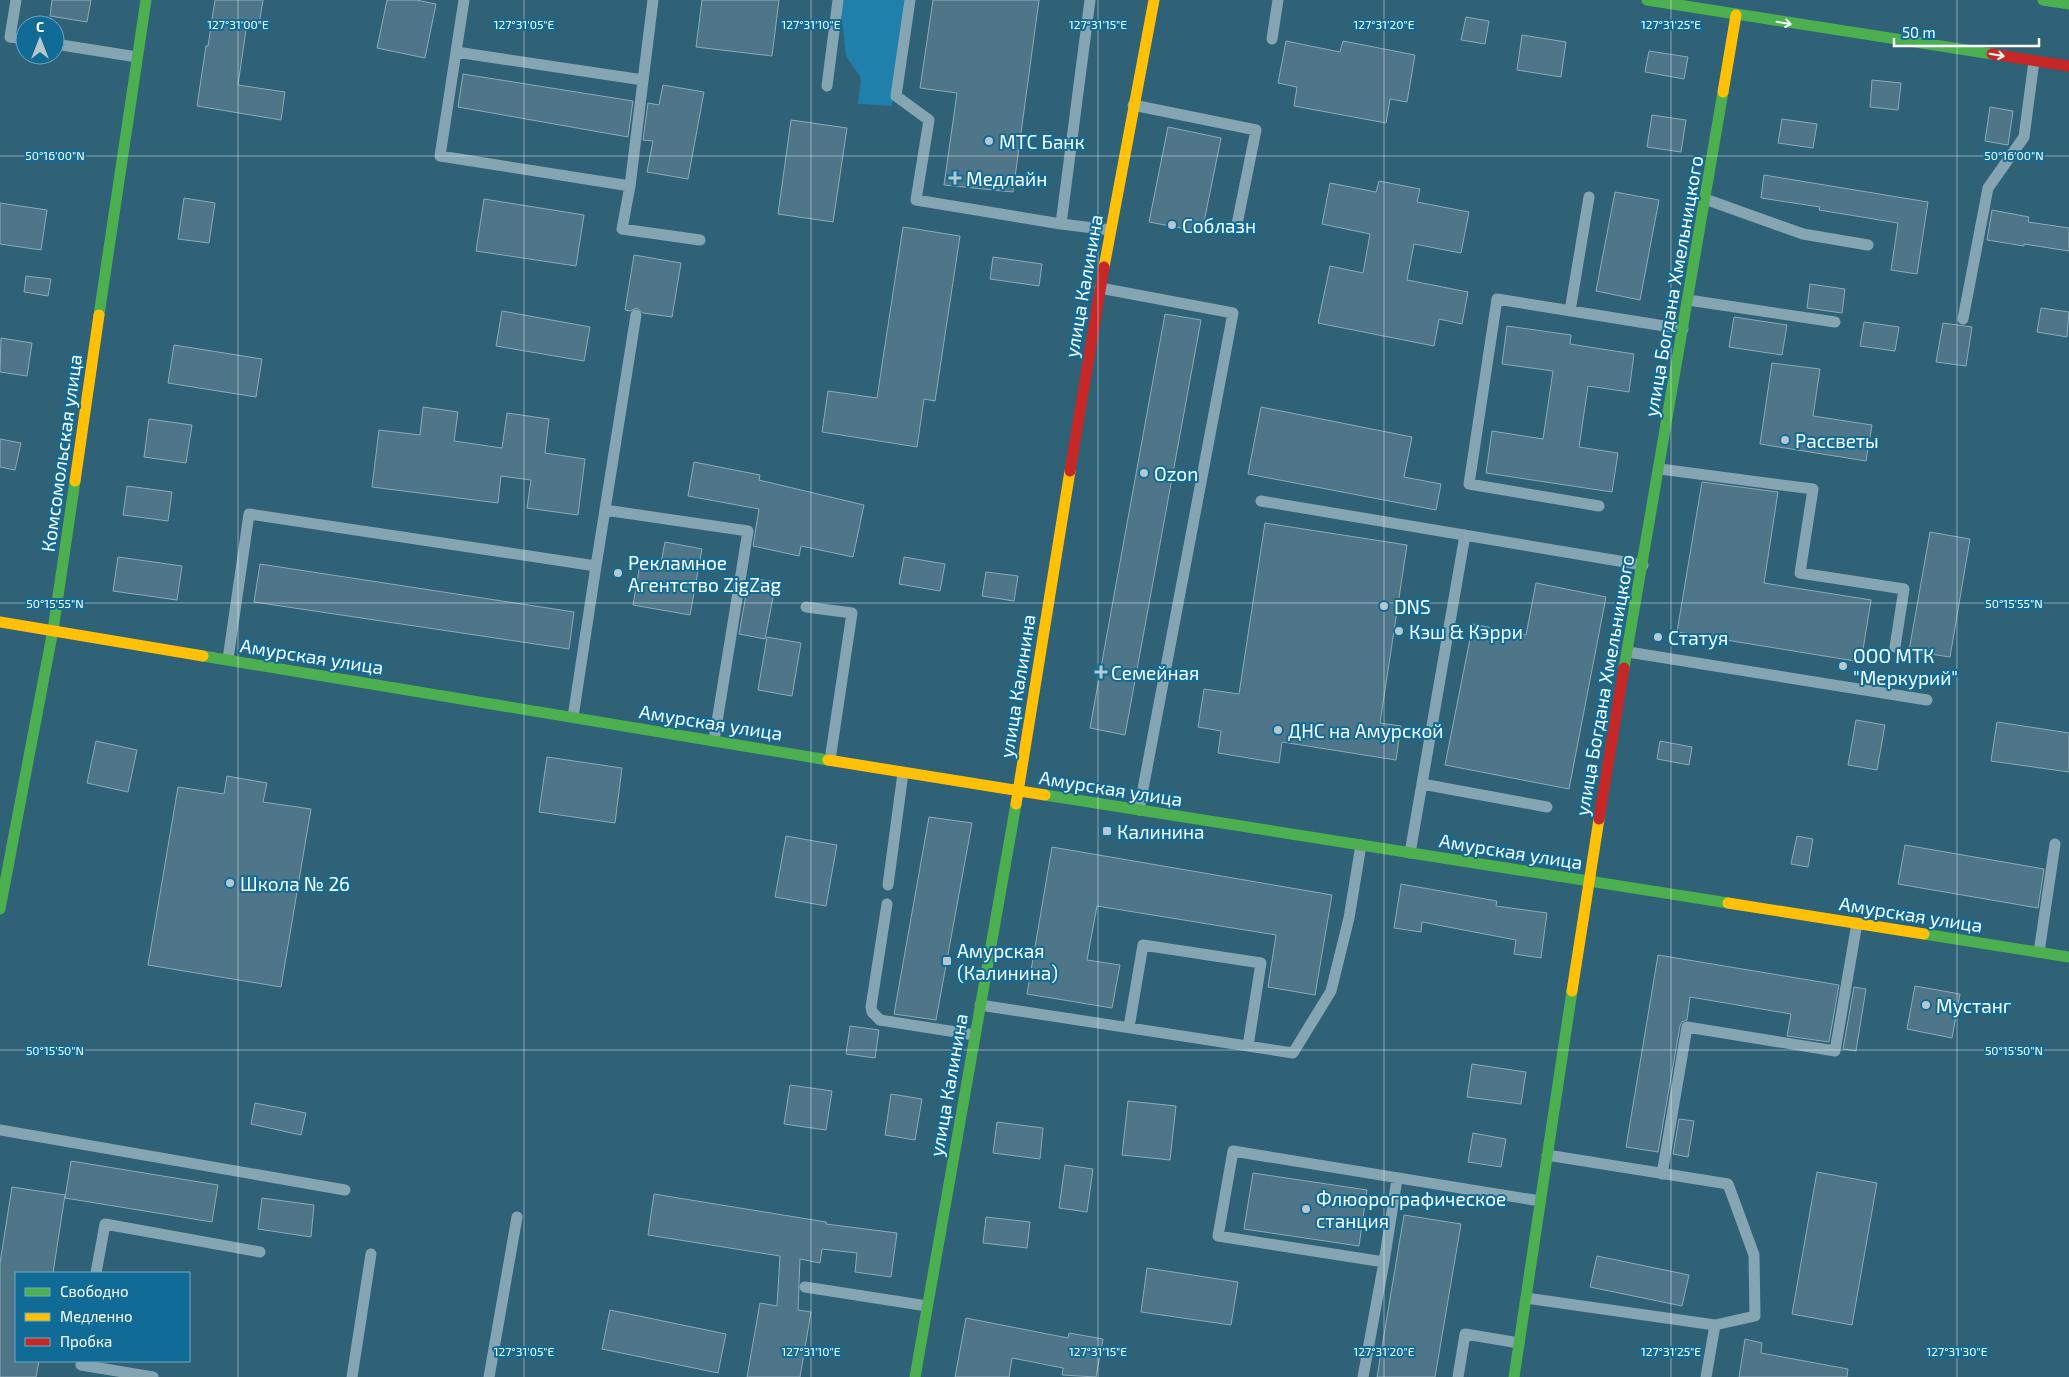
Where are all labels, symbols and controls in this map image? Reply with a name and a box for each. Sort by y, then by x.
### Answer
north arrow [15,15,65,65]
scale bar [1894,15,2039,47]
text: 127°31'00"E [207,17,269,31]
text: 127°31'05"E [494,17,555,31]
text: 127°31'10"E [782,17,841,31]
text: 127°31'15"E [1069,17,1127,31]
text: 127°31'20"E [1354,17,1415,31]
text: 127°31'25"E [1641,17,1701,31]
text: С [36,18,44,35]
one-way arrow [1776,18,1792,28]
text: 50 m [1902,23,1936,41]
one-way arrow [1989,51,2005,61]
place label: МТС Банк [999,130,1085,153]
marker: МТС Банк [983,135,995,147]
text: 50°16'00"N [25,148,85,162]
text: 50°16'00"N [1984,148,2044,162]
street label: улица Богдана Хмельницкого [1639,154,1708,419]
place label: Медлайн [966,167,1047,190]
marker: Медлайн [948,171,962,185]
street label: улица Калинина [1059,213,1108,359]
place label: Соблазн [1182,214,1256,237]
marker: Соблазн [1166,219,1178,231]
street label: Комсомольская улица [36,353,87,553]
place label: Рассветы [1795,429,1879,452]
marker: Рассветы [1779,434,1791,446]
place label: Ozon [1154,462,1198,485]
marker: Ozon [1138,467,1150,479]
place label: Рекламное Агентство ZigZag [628,551,781,596]
street label: улица Богдана Хмельницкого [1570,553,1639,818]
marker: Рекламное Агентство ZigZag [612,567,624,579]
place label: DNS [1394,595,1431,618]
text: 50°15'55"N [26,596,84,610]
text: 50°15'55"N [1985,596,2043,610]
marker: DNS [1378,600,1390,612]
street label: улица Калинина [994,613,1041,759]
place label: Кэш & Кэрри [1409,620,1523,643]
marker: Кэш & Кэрри [1393,625,1405,637]
place label: Статуя [1668,626,1728,650]
marker: Статуя [1652,631,1664,643]
street label: Амурская улица [239,633,385,680]
place label: ООО МТК "Меркурий" [1853,644,1958,690]
marker: ООО МТК "Меркурий" [1837,660,1849,672]
place label: Семейная [1111,661,1199,684]
marker: Семейная [1095,666,1107,678]
street label: Амурская улица [638,699,784,746]
place label: ДНС на Амурской [1288,719,1443,743]
marker: ДНС на Амурской [1272,724,1284,736]
street label: Амурская улица [1038,765,1184,812]
place label: Калинина [1117,820,1204,843]
marker: Калинина [1101,825,1113,837]
street label: Амурская улица [1438,828,1584,875]
place label: Школа № 26 [240,872,350,895]
marker: Школа № 26 [224,877,236,889]
street label: Амурская улица [1838,891,1984,938]
place label: Амурская (Калинина) [957,939,1058,984]
marker: Амурская (Калинина) [941,955,953,967]
place label: Мустанг [1936,994,2012,1018]
marker: Мустанг [1920,999,1932,1011]
street label: улица Калинина [924,1012,973,1158]
text: 50°15'50"N [26,1043,84,1057]
text: 50°15'50"N [1985,1043,2043,1057]
place label: Флюорографическое станция [1316,1187,1506,1232]
marker: Флюорографическое станция [1300,1203,1312,1215]
legend [15,1272,190,1362]
text: Свободно [60,1282,129,1300]
text: Медленно [60,1307,133,1325]
text: Пробка [60,1332,112,1350]
text: 127°31'05"E [494,1344,555,1358]
text: 127°31'10"E [782,1344,841,1358]
text: 127°31'15"E [1069,1344,1127,1358]
text: 127°31'20"E [1354,1344,1415,1358]
text: 127°31'25"E [1641,1344,1701,1358]
text: 127°31'30"E [1927,1344,1988,1358]

